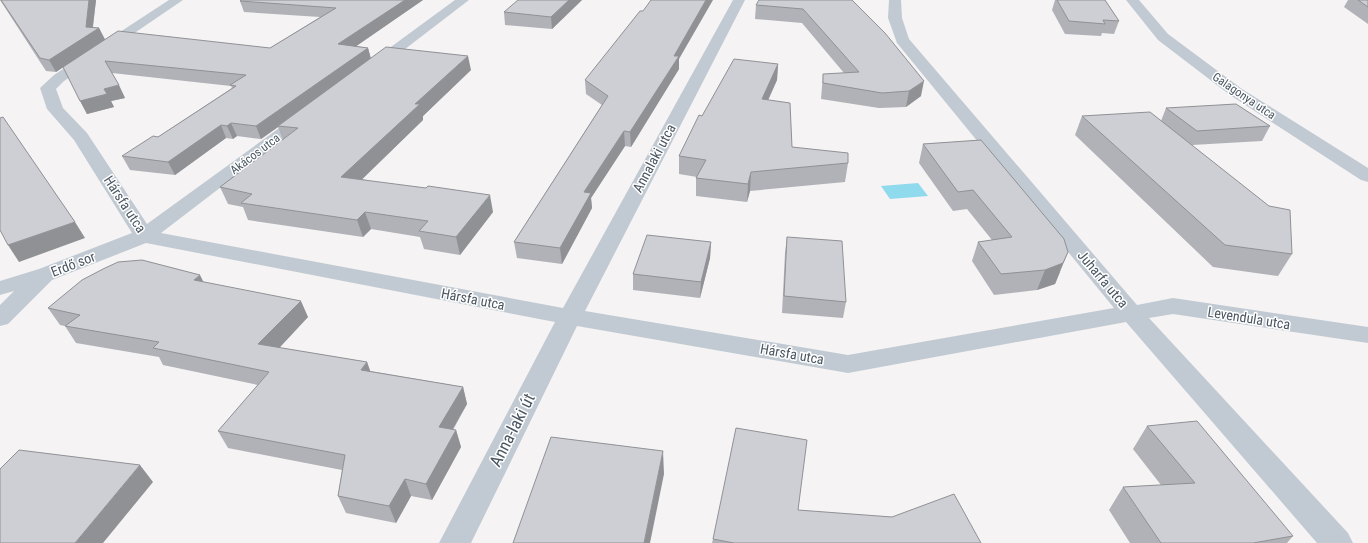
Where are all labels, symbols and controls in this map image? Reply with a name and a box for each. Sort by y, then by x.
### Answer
street label: Galagonya utca [1210,70,1278,122]
street label: Annalaki utca [629,121,679,195]
street label: Akácos utca [227,131,283,177]
street label: Hársfa utca [101,173,149,235]
street label: Juharfa utca [1074,247,1132,311]
street label: Erdő sor [49,248,97,280]
street label: Hársfa utca [440,285,506,313]
street label: Levendula utca [1207,304,1291,332]
street label: Hársfa utca [759,341,825,367]
street label: Anna-laki út [485,390,539,470]

